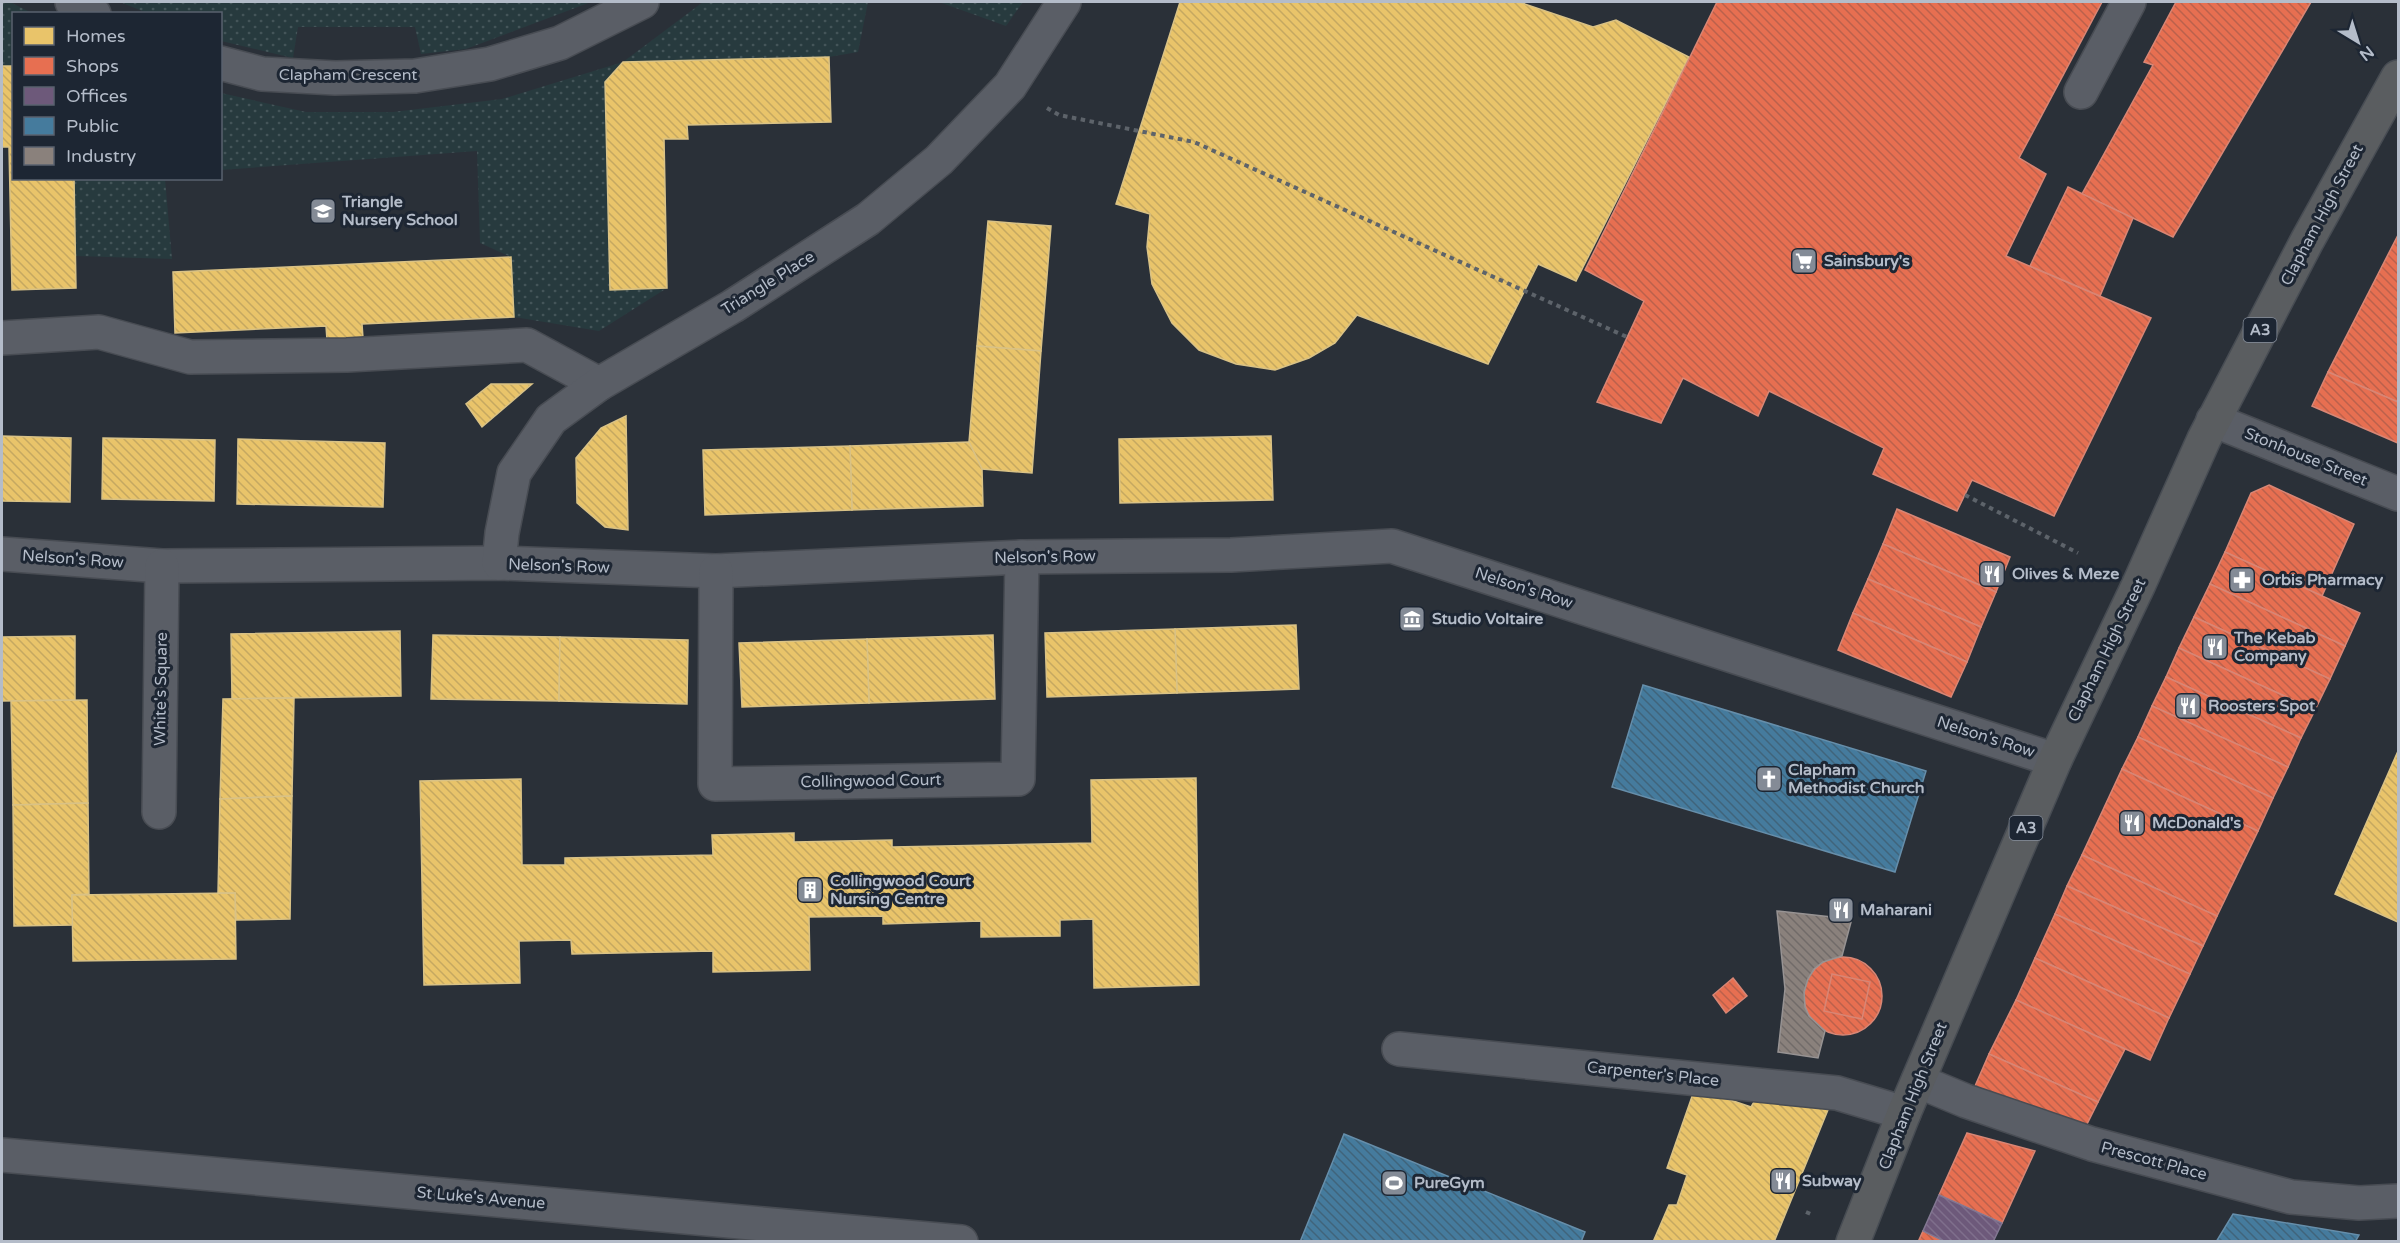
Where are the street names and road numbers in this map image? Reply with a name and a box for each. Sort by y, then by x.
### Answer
street label: Clapham Crescent [279,65,417,85]
street label: Clapham High Street [2276,141,2368,289]
street label: Triangle Place [718,246,818,320]
road number: A3 [2244,318,2276,342]
street label: Stonhouse Street [2242,423,2370,491]
street label: Nelson's Row [21,545,125,573]
street label: Nelson's Row [994,546,1096,568]
street label: Nelson's Row [508,554,611,578]
street label: Nelson's Row [1472,563,1576,613]
street label: Clapham High Street [2064,575,2150,725]
street label: White's Square [150,632,172,746]
street label: Nelson's Row [1934,712,2038,762]
street label: Collingwood Court [800,770,942,792]
road number: A3 [2010,816,2042,840]
street label: Clapham High Street [1874,1019,1952,1173]
street label: Carpenter's Place [1586,1057,1720,1091]
street label: Prescott Place [2099,1137,2209,1185]
street label: St Luke's Avenue [416,1182,546,1214]

